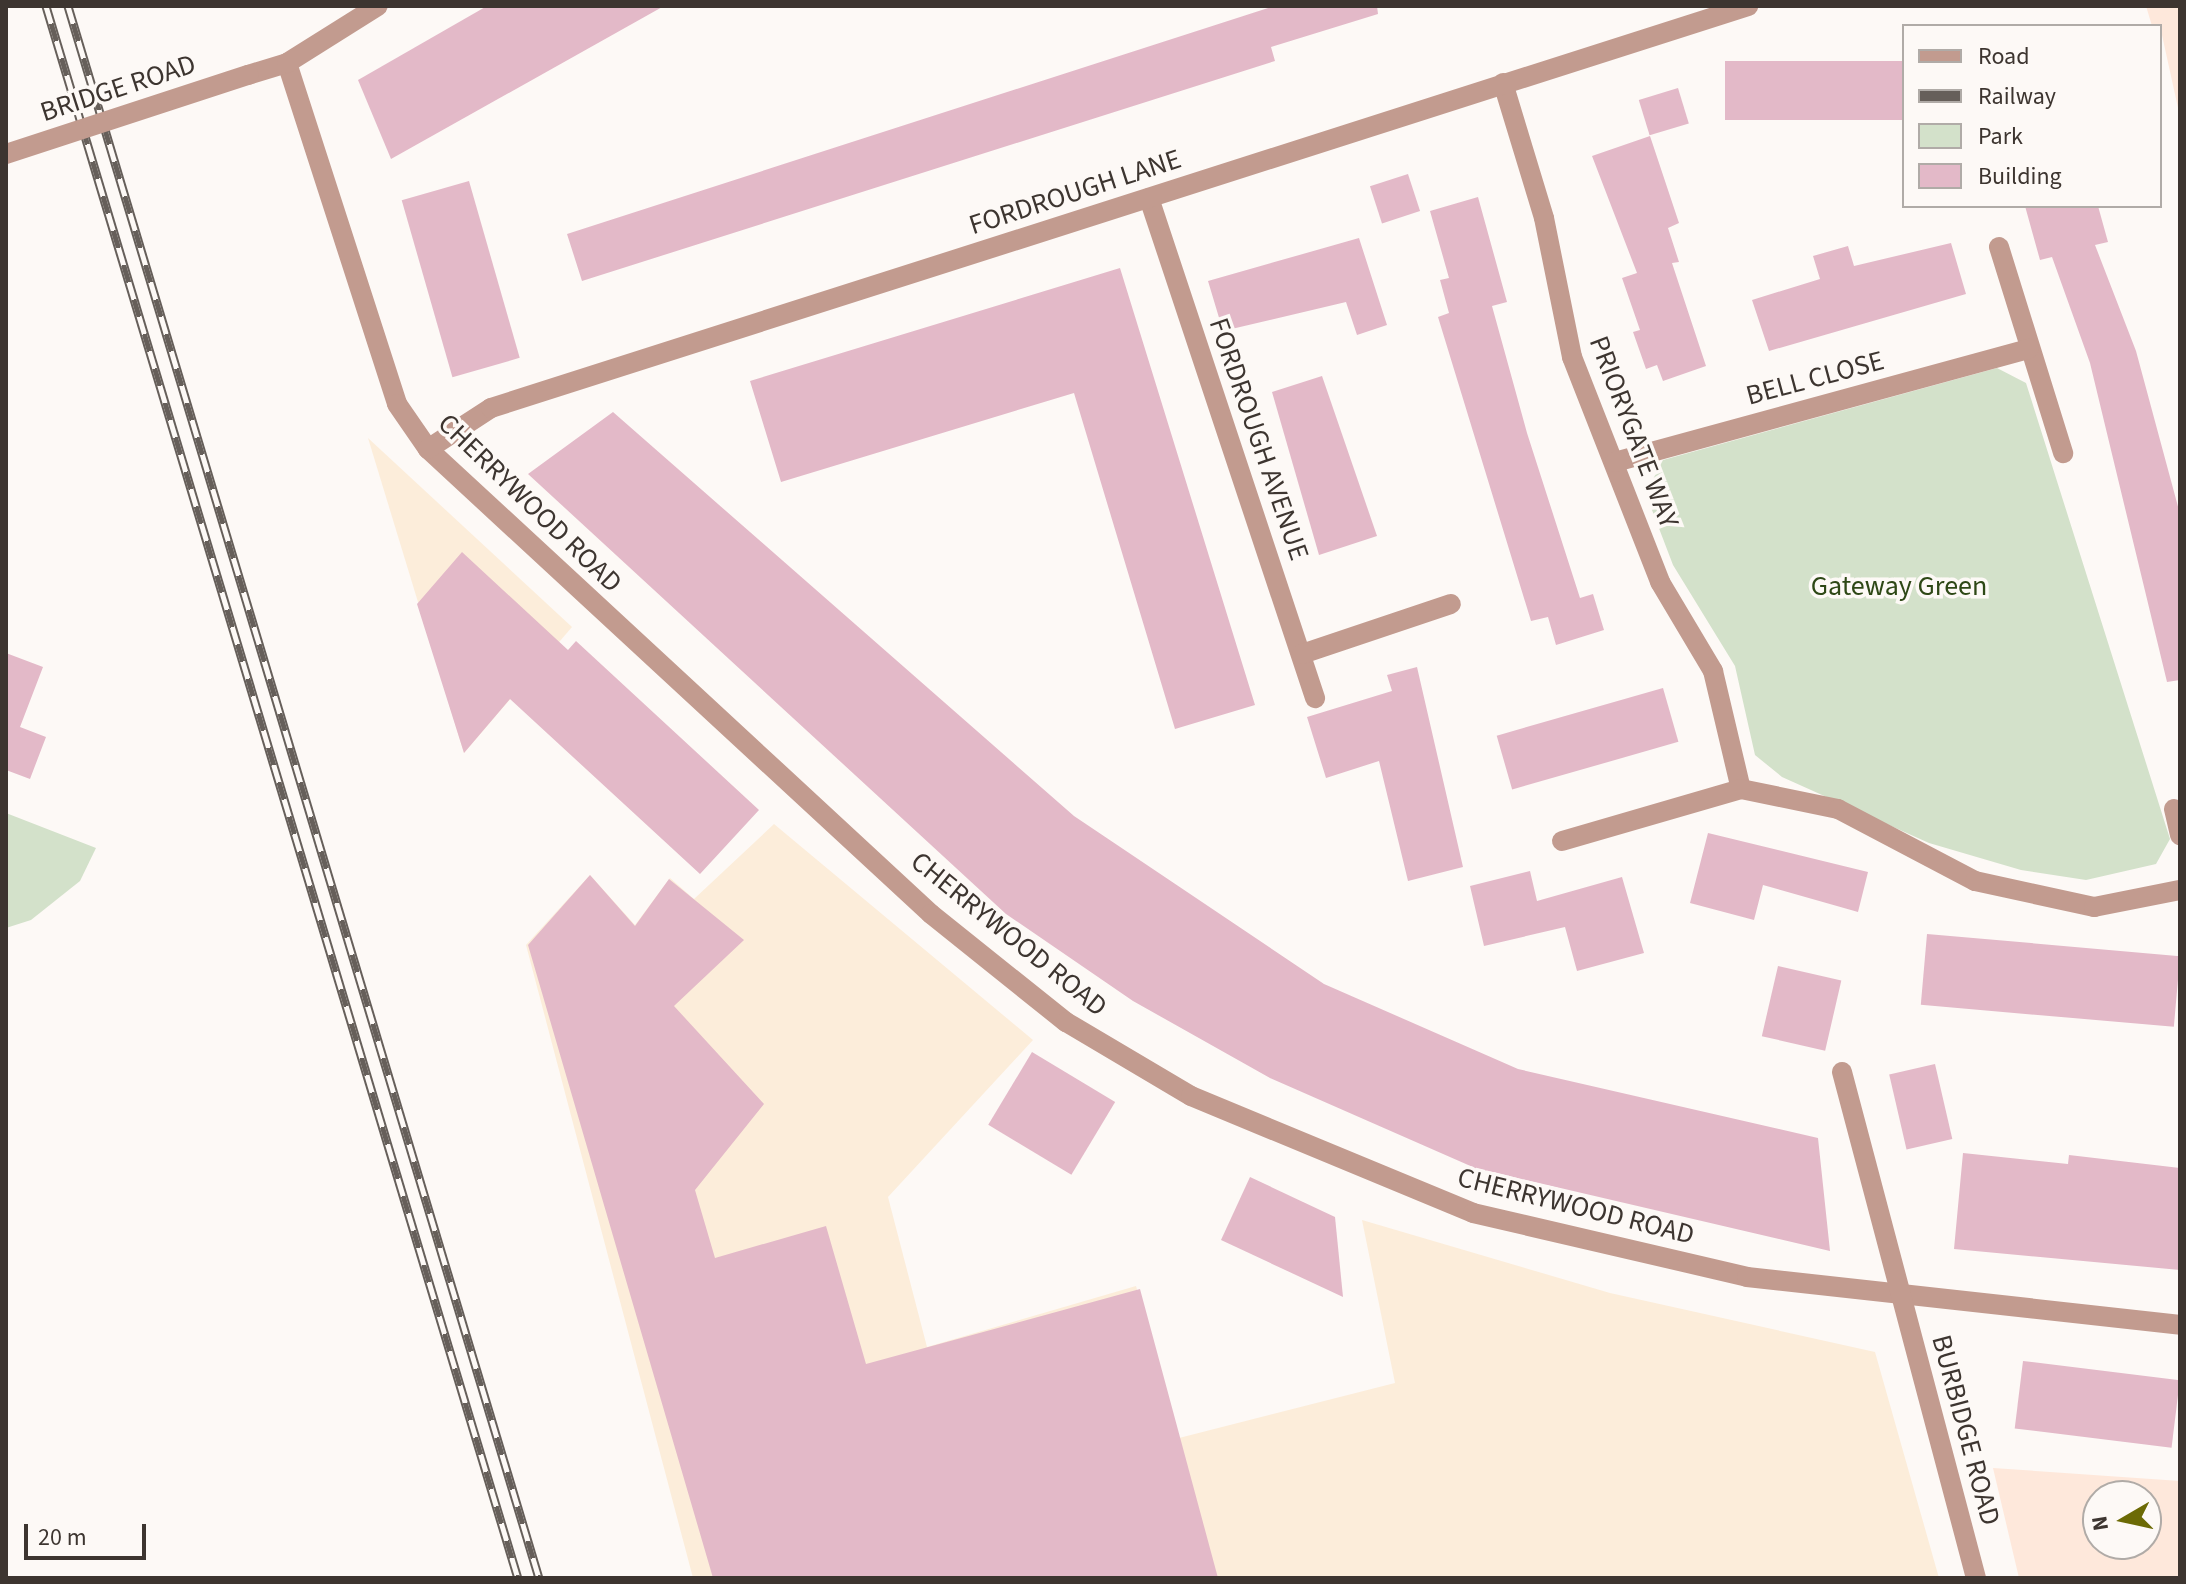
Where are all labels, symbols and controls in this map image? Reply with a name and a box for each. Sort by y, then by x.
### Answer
legend [1902,24,2162,208]
text: Road [1978,39,2030,74]
street label: BRIDGE ROAD [36,47,200,129]
text: Railway [1978,79,2056,114]
text: Park [1978,119,2023,154]
street label: FORDROUGH LANE [965,142,1185,242]
text: Building [1978,159,2062,194]
street label: FORDROUGH AVENUE [1202,313,1316,565]
street label: PRIORYGATE WAY [1582,331,1686,533]
street label: BELL CLOSE [1742,343,1888,413]
street label: CHERRYWOOD ROAD [431,407,629,599]
park label: Gateway Green [1811,569,1987,603]
street label: CHERRYWOOD ROAD [904,845,1114,1023]
street label: CHERRYWOOD ROAD [1454,1160,1698,1252]
street label: BURBIDGE ROAD [1924,1331,2008,1529]
north arrow [2082,1480,2162,1560]
scale bar [28,1508,150,1558]
text: N [2083,1514,2117,1533]
text: 20 m [38,1520,87,1555]

